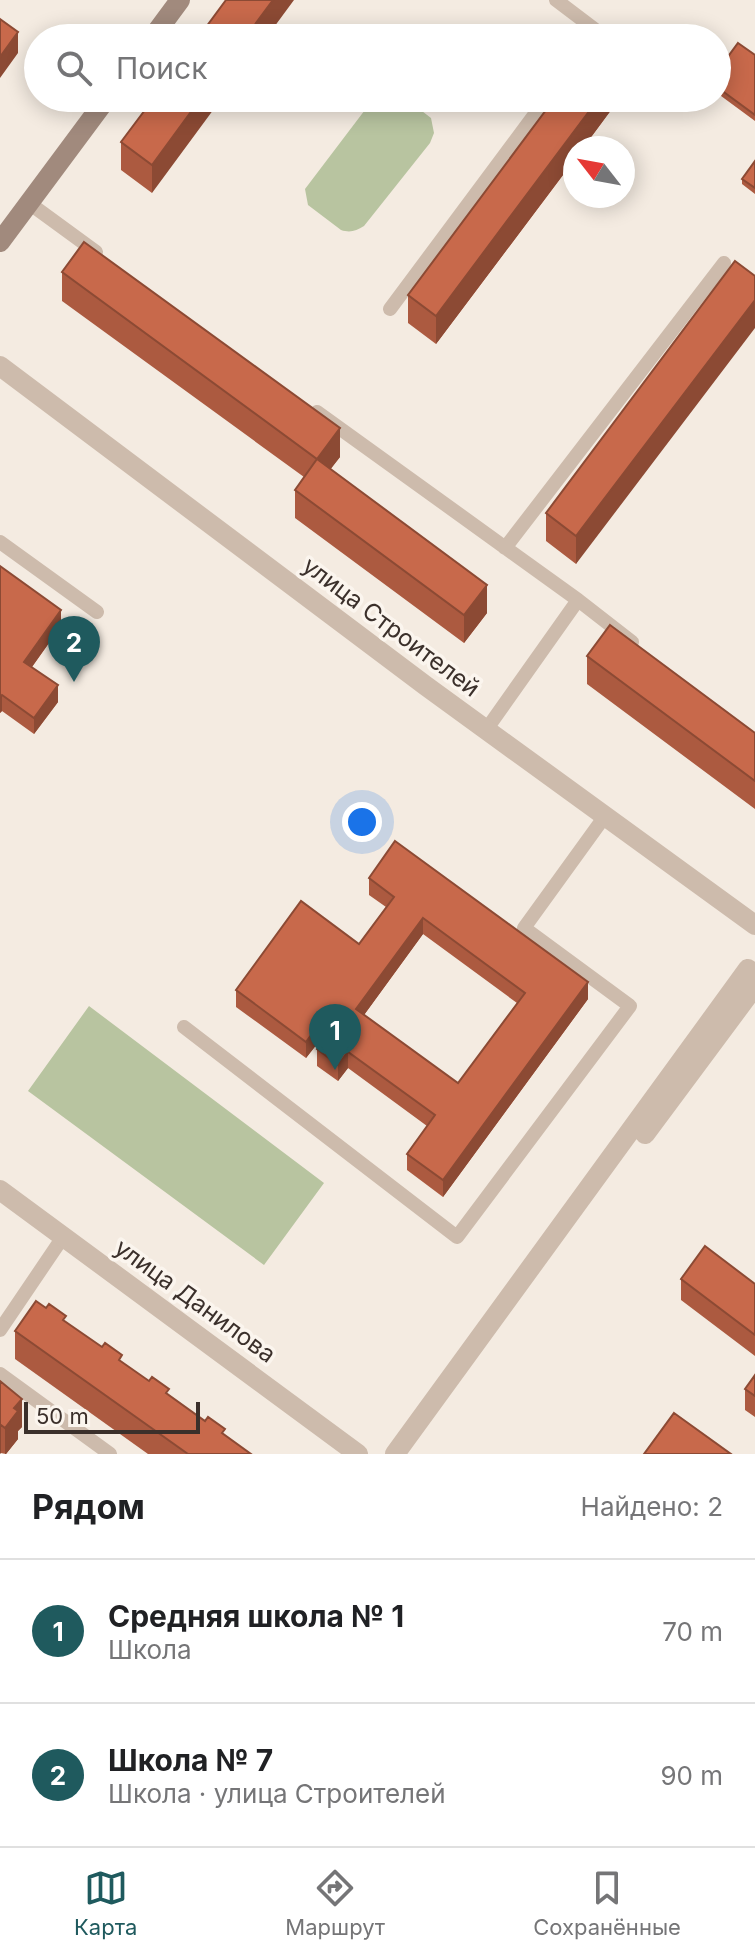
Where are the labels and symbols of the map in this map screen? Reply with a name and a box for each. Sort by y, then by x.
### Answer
north arrow [563,136,635,208]
street label: улица Строителей [297,551,486,703]
pin: 2 [48,616,100,682]
your location [342,802,382,842]
pin: 1 [309,1004,361,1070]
street label: улица Данилова [109,1233,281,1369]
scale bar [24,1398,200,1434]

